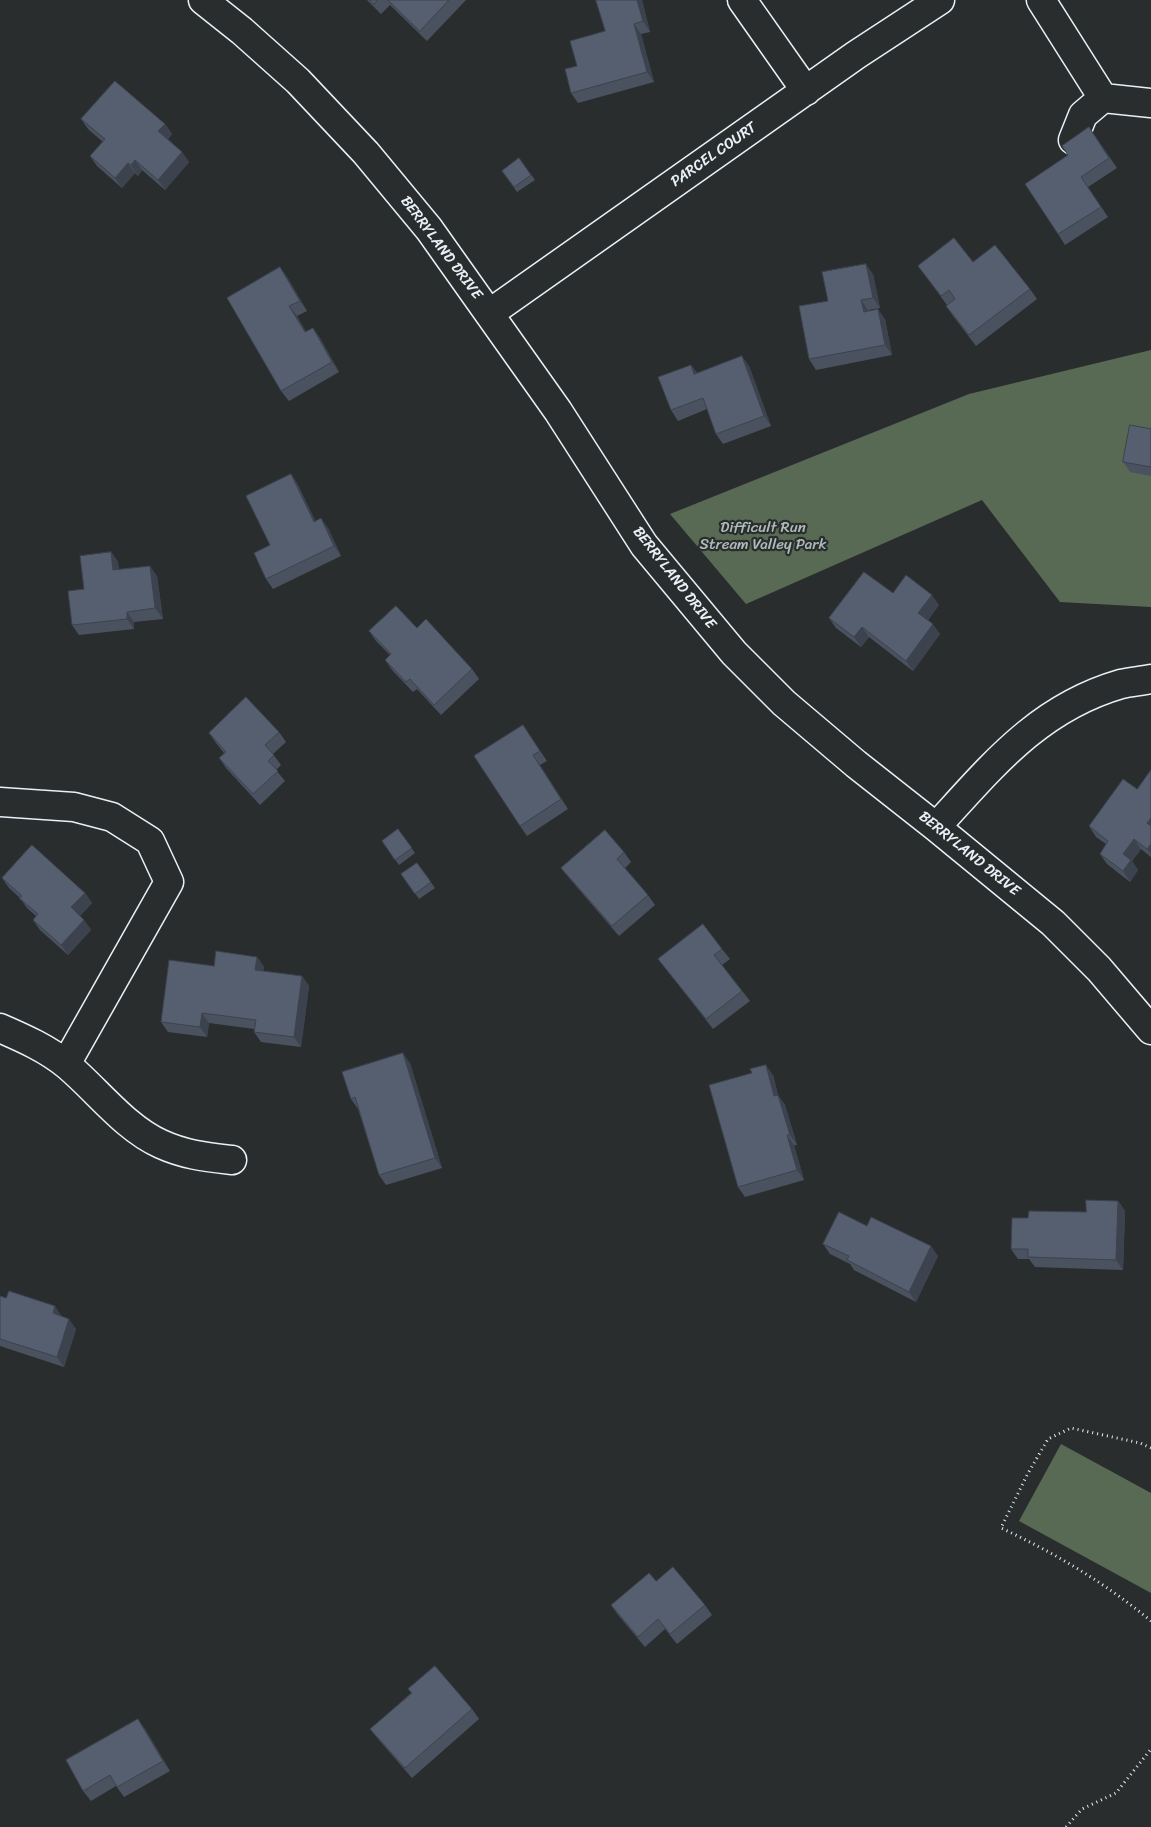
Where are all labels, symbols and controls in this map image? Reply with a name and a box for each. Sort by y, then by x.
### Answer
street label: PARCEL COURT [668,119,760,191]
street label: BERRYLAND DRIVE [396,193,486,303]
park label: Difficult Run Stream Valley Park [700,519,826,554]
street label: BERRYLAND DRIVE [629,523,719,633]
street label: BERRYLAND DRIVE [915,808,1023,900]

